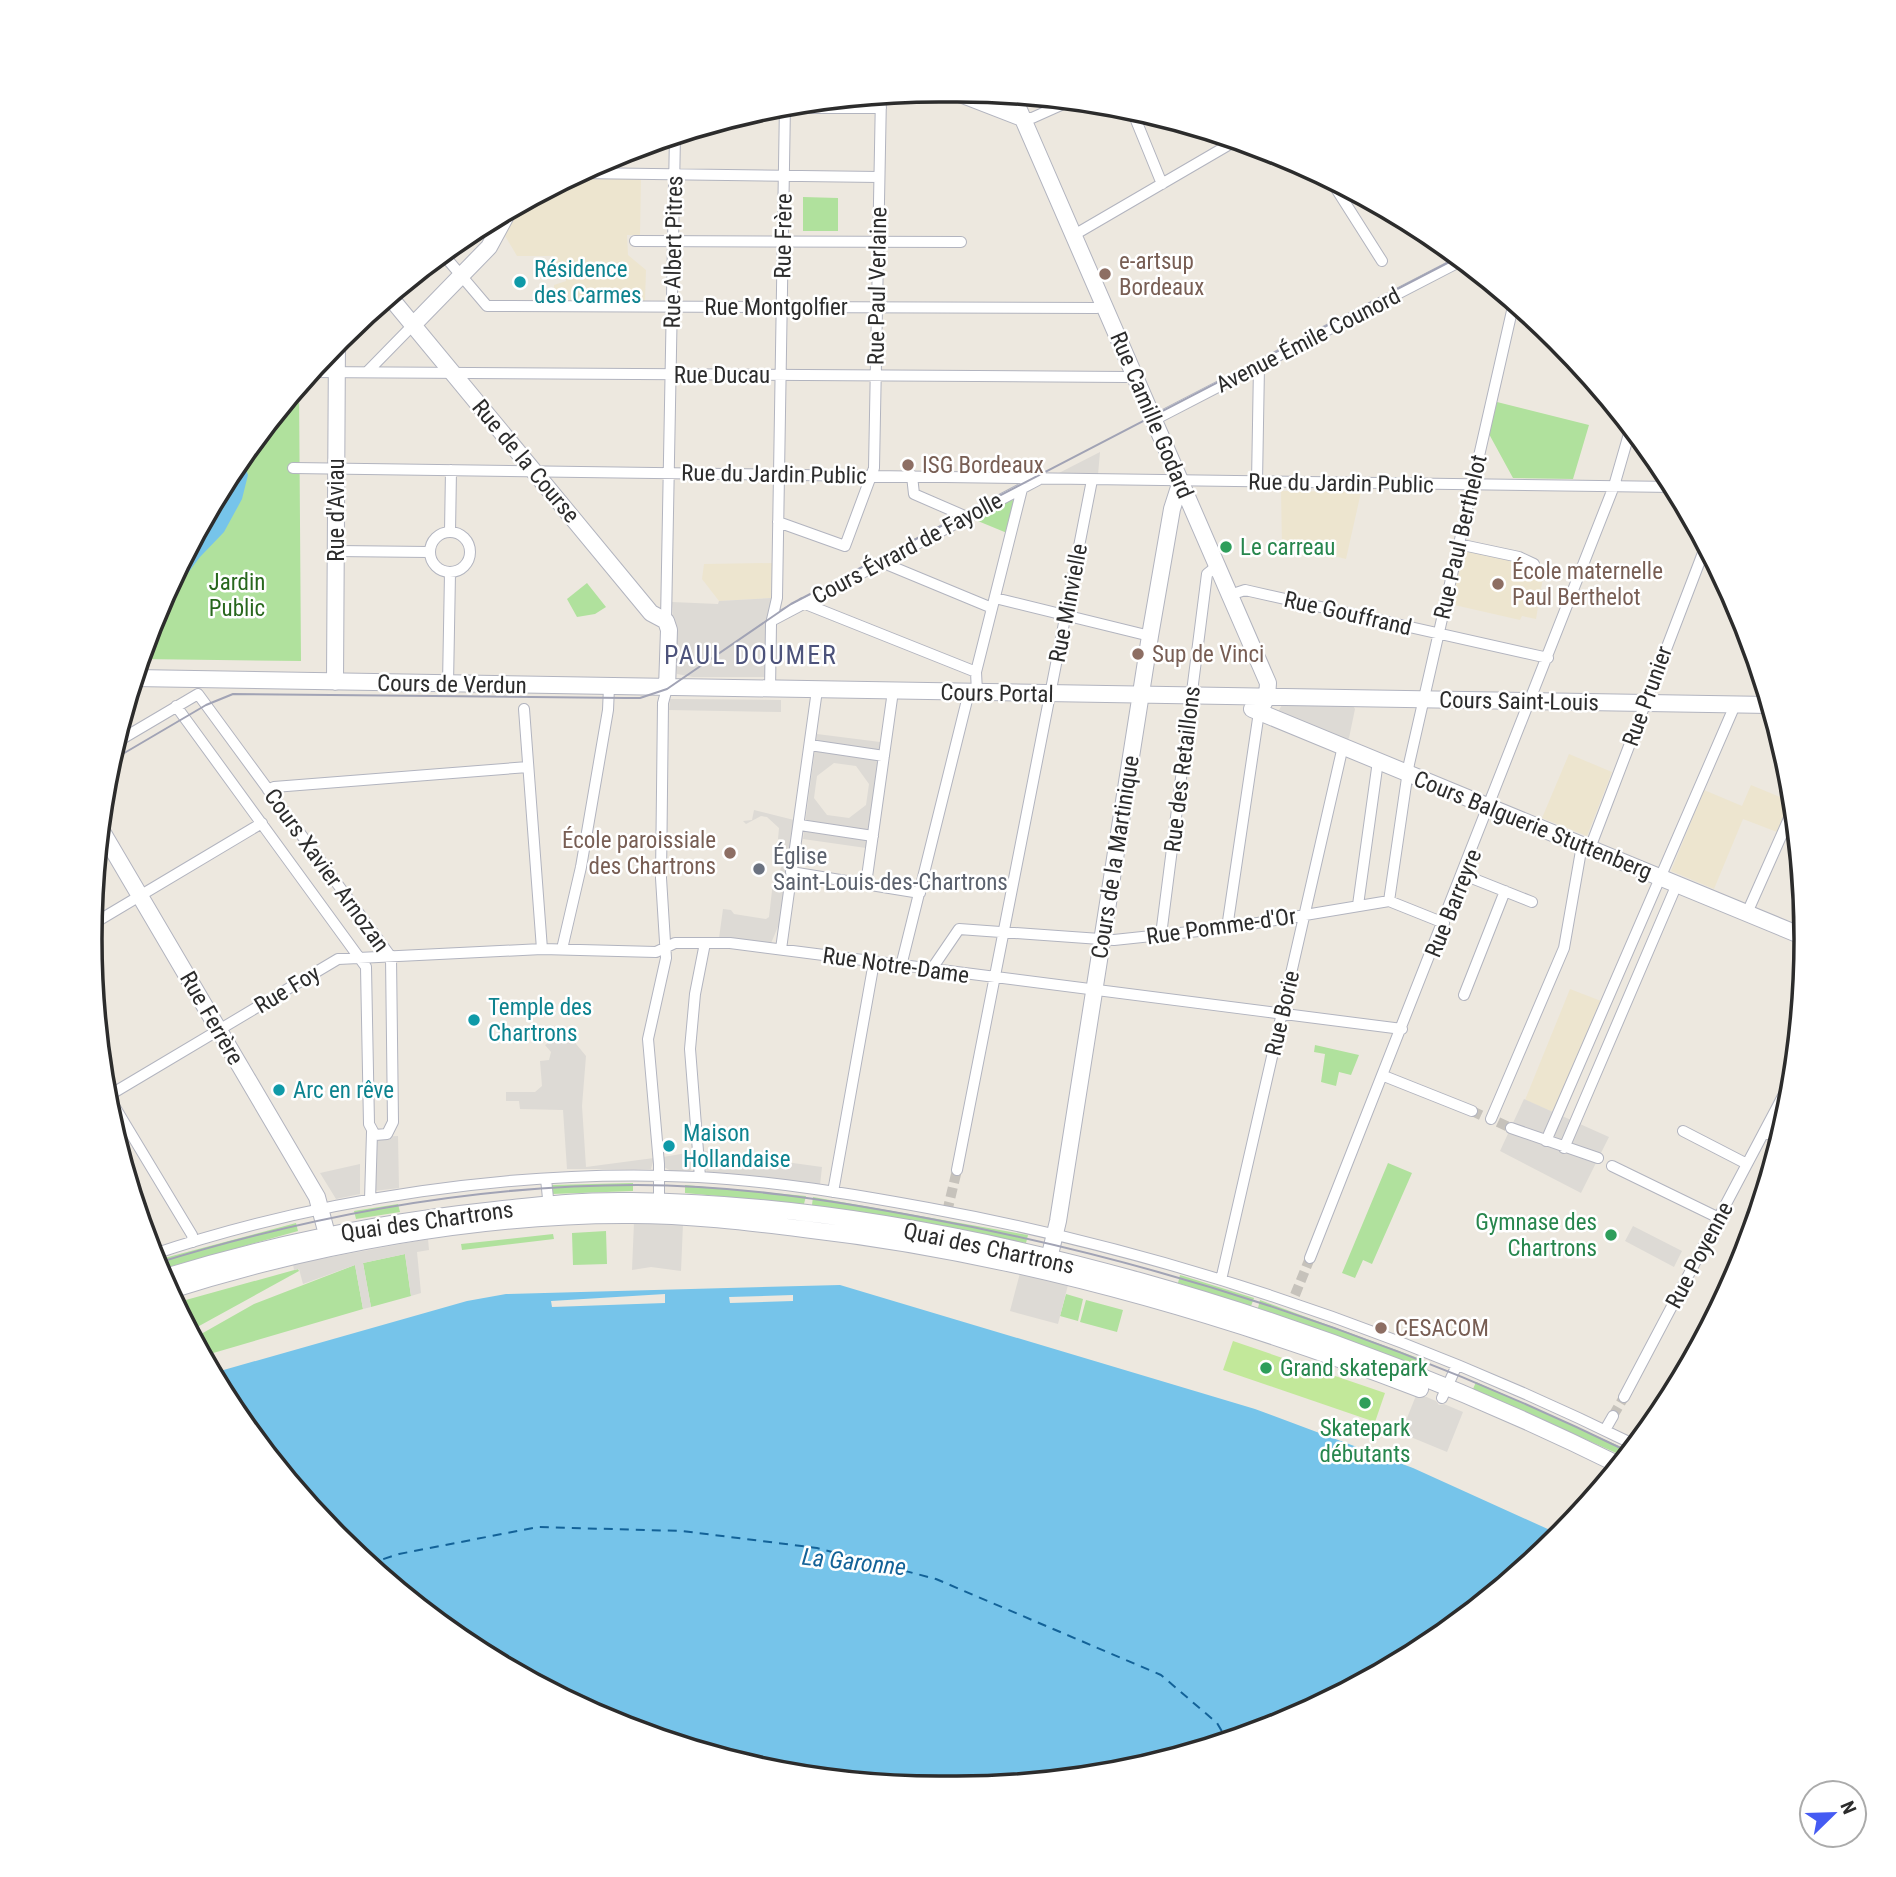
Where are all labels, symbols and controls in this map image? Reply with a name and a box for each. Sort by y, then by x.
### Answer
street label: Rue Albert Pitres [659,175,688,329]
street label: Rue Frère [769,193,798,279]
street label: Rue Paul Verlaine [863,207,892,365]
place label: e-artsup Bordeaux [1119,248,1204,301]
place label: Résidence des Carmes [534,256,642,309]
marker: e-artsup Bordeaux [1097,266,1113,282]
marker: Résidence des Carmes [512,274,528,290]
street label: Avenue Émile Counord [1211,281,1405,399]
street label: Rue Montgolfier [704,294,848,321]
street label: Rue Camille Godard [1104,328,1199,503]
street label: Rue Ducau [674,362,770,389]
street label: Rue de la Course [466,394,585,528]
place label: ISG Bordeaux [922,452,1044,479]
street label: Rue Paul Berthelot [1428,452,1493,622]
marker: ISG Bordeaux [900,457,916,473]
street label: Rue d'Aviau [323,458,350,562]
street label: Rue du Jardin Public [681,459,867,490]
street label: Rue du Jardin Public [1248,468,1434,499]
street label: Cours Évrard de Fayolle [807,486,1007,610]
place label: Le carreau [1240,534,1335,561]
marker: Le carreau [1218,539,1234,555]
street label: Rue Minvielle [1044,541,1093,665]
place label: École maternelle Paul Berthelot [1512,557,1663,611]
park label: Jardin Public [209,569,265,622]
marker: École maternelle Paul Berthelot [1490,576,1506,592]
street label: Rue Gouffrand [1281,586,1414,641]
district label: PAUL DOUMER [664,640,838,670]
place label: Sup de Vinci [1152,641,1264,668]
street label: Rue Prunier [1617,642,1678,750]
marker: Sup de Vinci [1130,646,1146,662]
street label: Cours de Verdun [377,670,527,699]
street label: Cours Portal [940,679,1054,708]
street label: Rue des Retaillons [1159,684,1206,854]
street label: Cours Saint-Louis [1439,687,1599,716]
street label: Cours de la Martinique [1086,754,1145,961]
street label: Cours Balguerie Stuttenberg [1410,765,1656,886]
street label: Cours Xavier Arnozan [258,783,395,957]
place label: École paroissiale des Chartrons [562,826,716,880]
place label: Église Saint-Louis-des-Chartrons [773,842,1008,896]
marker: École paroissiale des Chartrons [722,845,738,861]
street label: Rue Barreyre [1419,845,1487,961]
marker: Église Saint-Louis-des-Chartrons [751,861,767,877]
street label: Rue Pomme-d'Or [1144,903,1298,950]
street label: Rue Notre-Dame [821,942,971,989]
street label: Rue Foy [250,959,325,1019]
street label: Rue Ferrère [174,967,249,1070]
street label: Rue Borie [1260,968,1305,1058]
place label: Temple des Chartrons [488,994,592,1047]
marker: Temple des Chartrons [466,1012,482,1028]
place label: Arc en rêve [293,1077,394,1104]
marker: Arc en rêve [271,1082,287,1098]
place label: Maison Hollandaise [683,1120,791,1173]
marker: Maison Hollandaise [661,1138,677,1154]
street label: Quai des Chartrons [339,1196,515,1247]
street label: Rue Poyenne [1660,1197,1739,1313]
place label: Gymnase des Chartrons [1475,1209,1597,1262]
street label: Quai des Chartrons [901,1217,1077,1280]
marker: Gymnase des Chartrons [1603,1227,1619,1243]
place label: CESACOM [1395,1315,1489,1342]
marker: CESACOM [1373,1320,1389,1336]
place label: Grand skatepark [1280,1355,1429,1382]
marker: Grand skatepark [1258,1360,1274,1376]
marker: Skatepark débutants [1357,1395,1373,1411]
place label: Skatepark débutants [1320,1415,1411,1468]
water label: La Garonne [801,1543,908,1581]
north arrow [1798,1779,1868,1849]
text: N [1835,1798,1861,1817]

